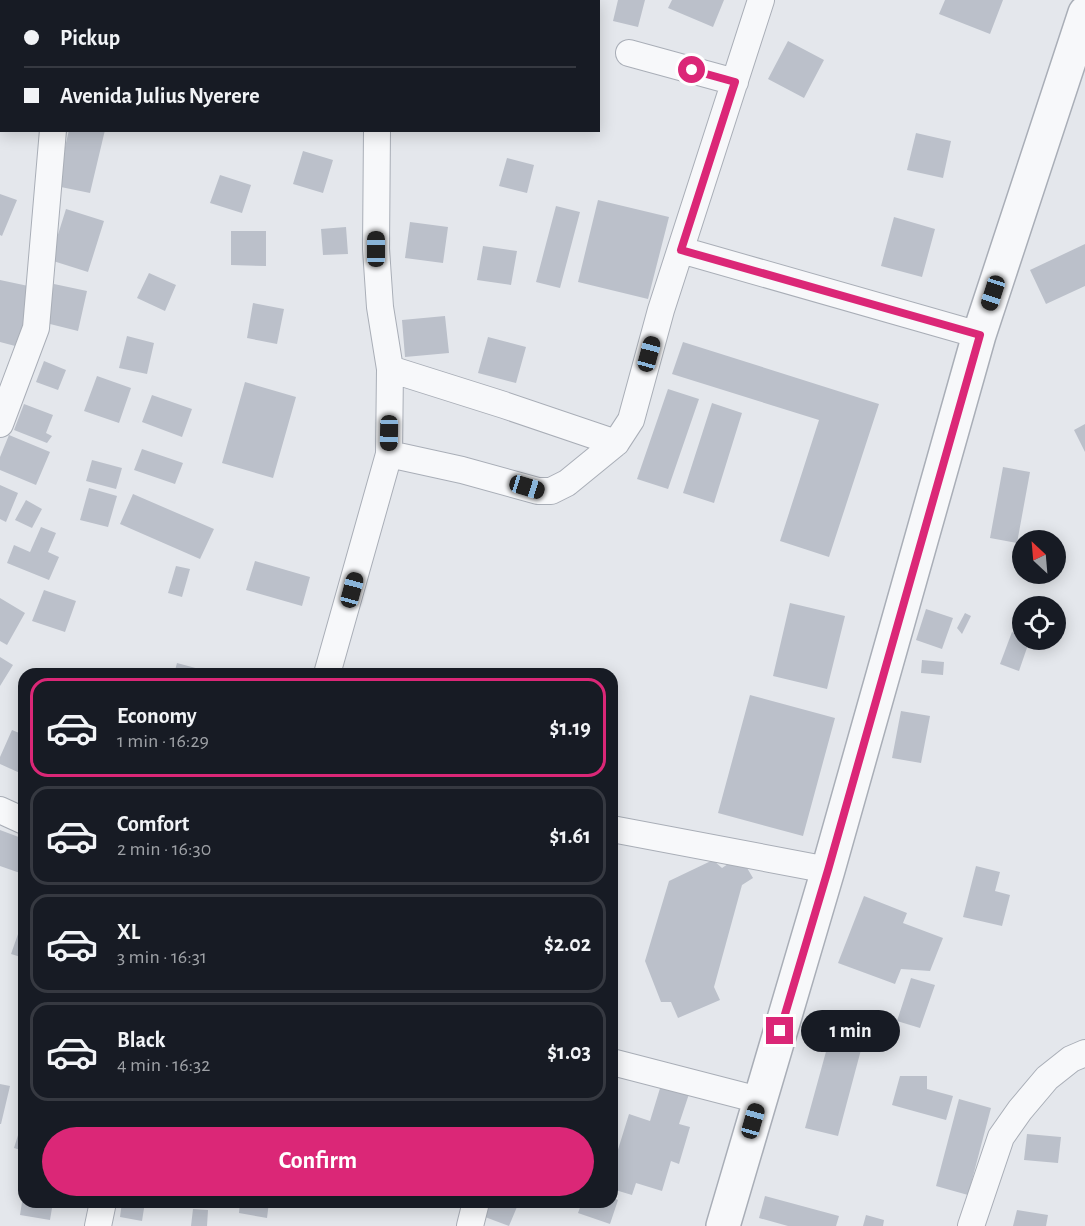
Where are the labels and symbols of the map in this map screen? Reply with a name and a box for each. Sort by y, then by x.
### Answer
route start [678,56,705,83]
car [367,231,385,267]
car [979,273,1007,313]
car [636,334,662,374]
car [380,415,398,451]
car [507,473,547,501]
north arrow [1012,530,1066,584]
car [339,570,365,610]
callout: 1 min [801,1010,900,1052]
route end [766,1017,793,1044]
car [739,1101,767,1141]

